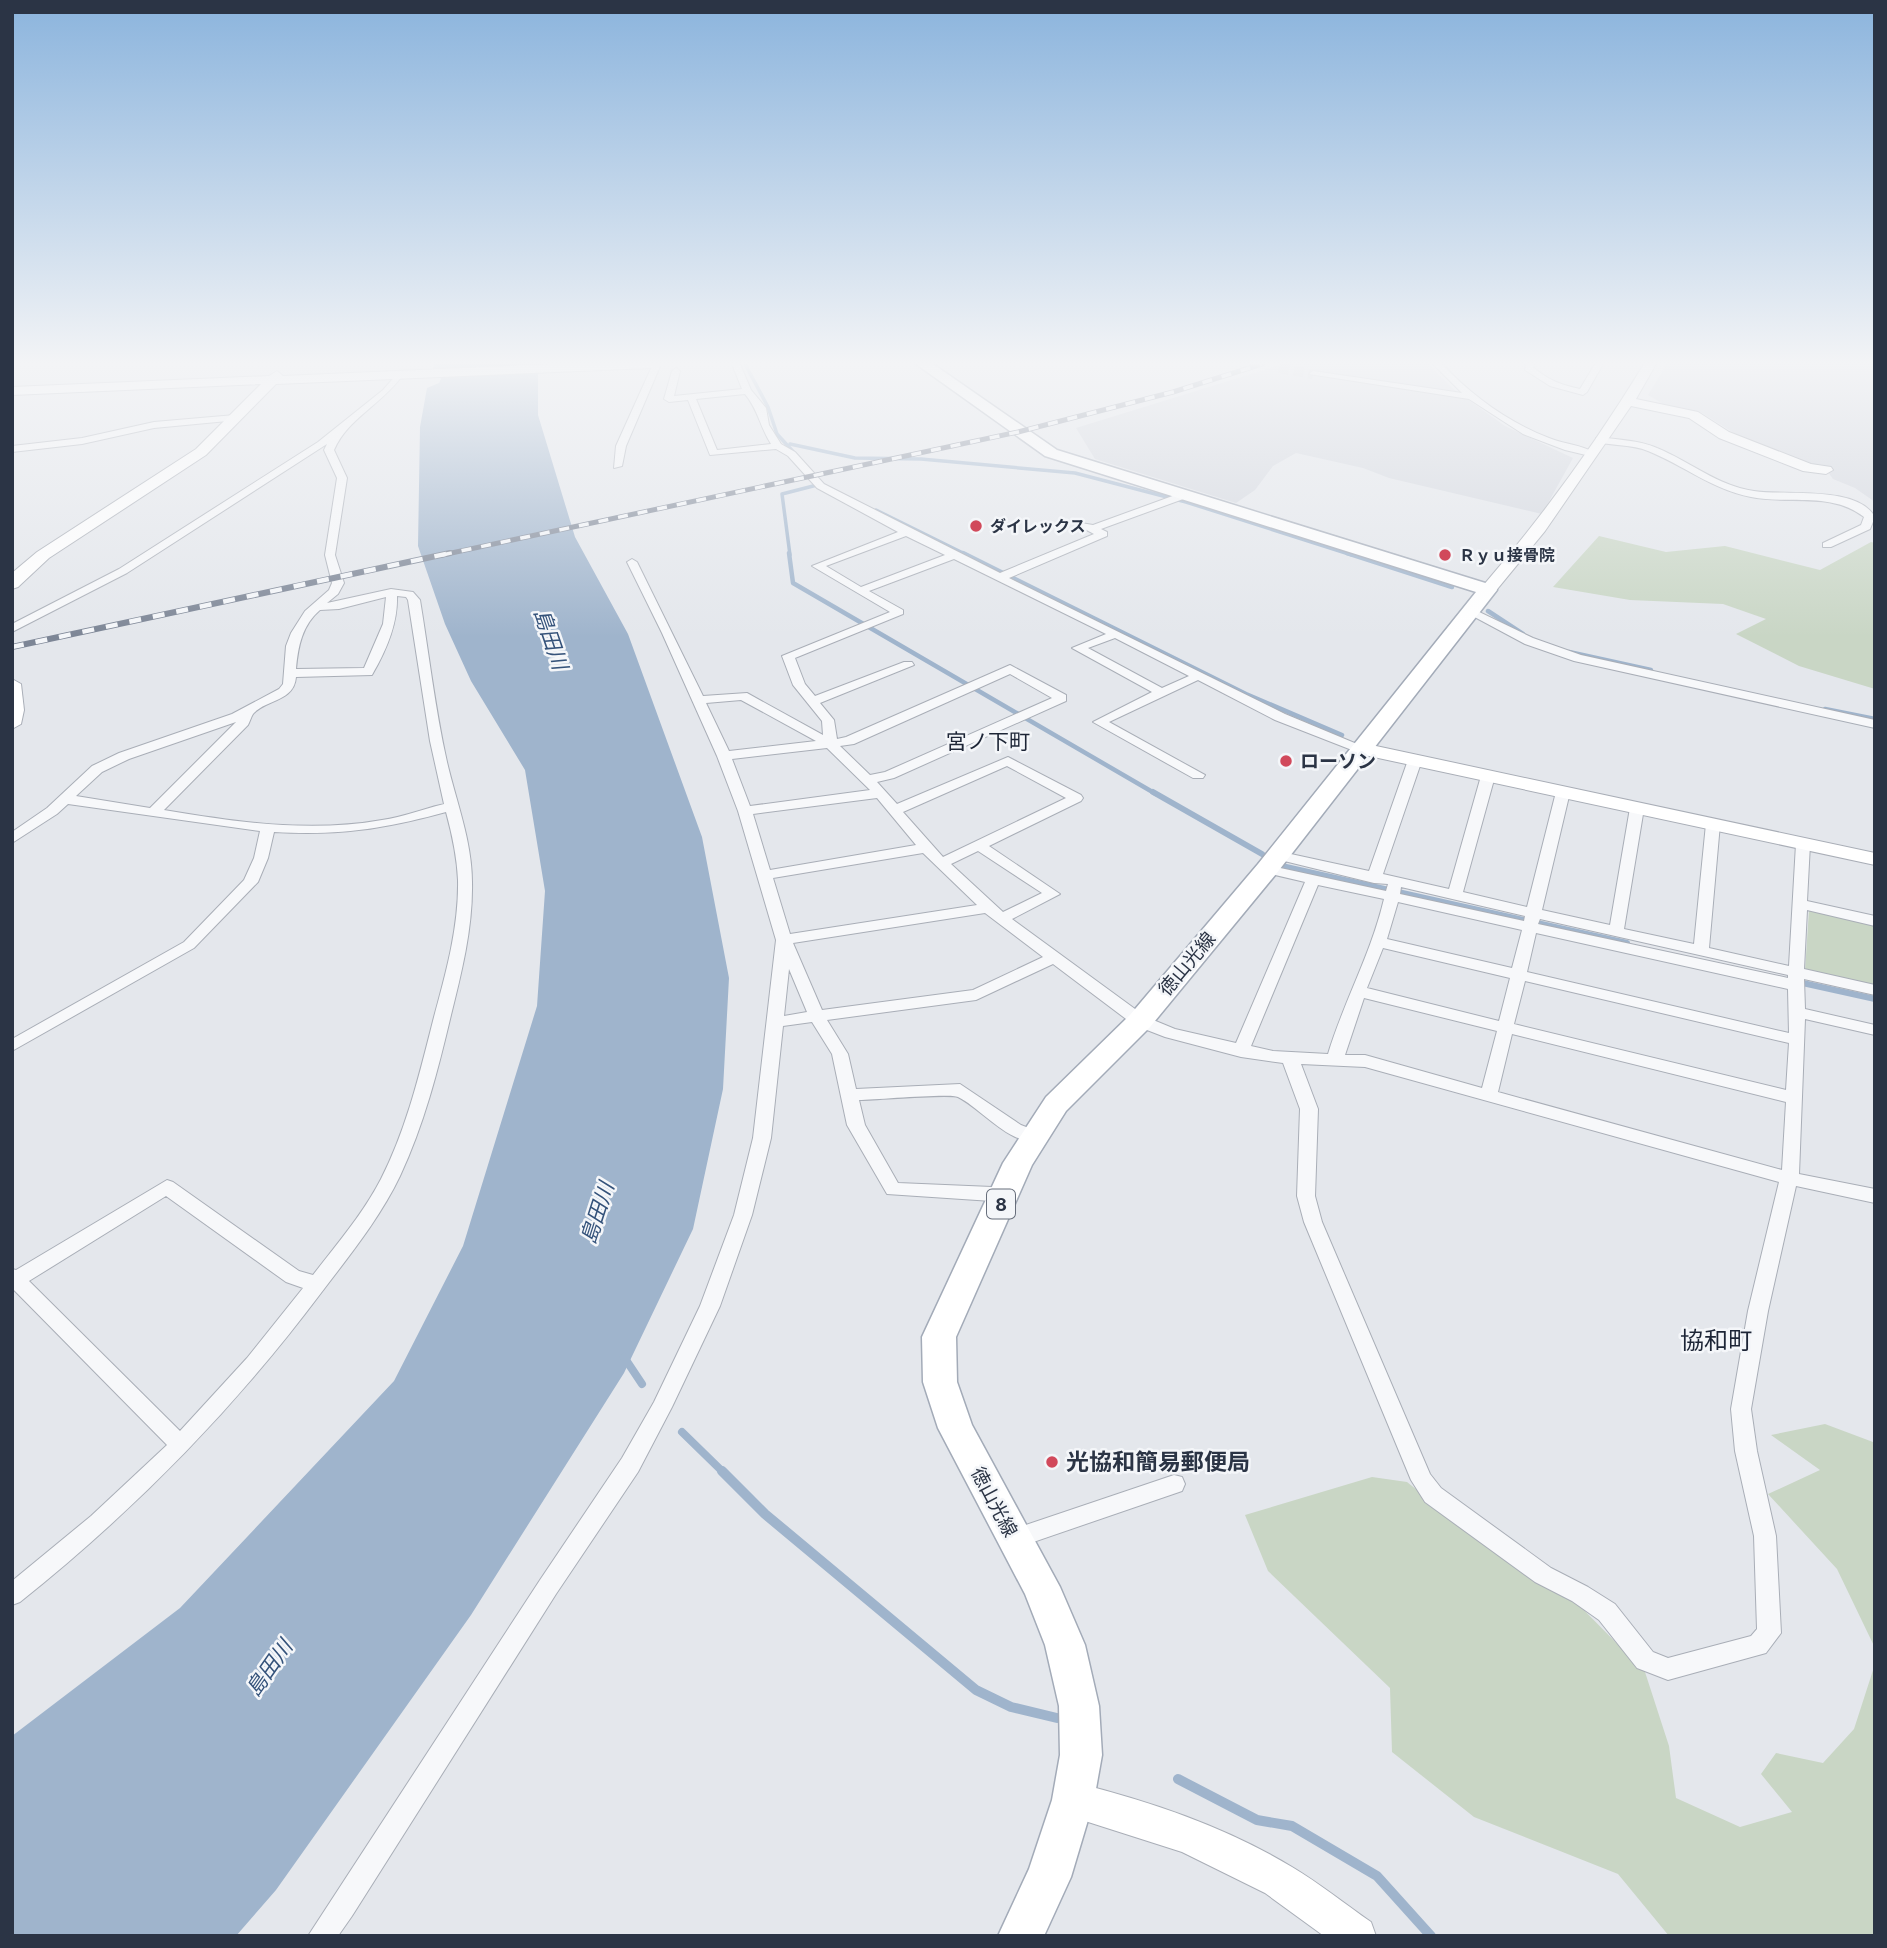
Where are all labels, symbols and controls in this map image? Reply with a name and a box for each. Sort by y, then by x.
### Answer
place label: ダイレックス [990,516,1086,536]
marker: ダイレックス [968,518,984,534]
place label: Ｒｙｕ接骨院 [1459,545,1555,565]
marker: Ｒｙｕ接骨院 [1437,547,1453,563]
water label: 島田川 [529,605,574,675]
district label: 宮ノ下町 [946,729,1030,754]
place label: ローソン [1300,750,1376,773]
marker: ローソン [1278,753,1294,769]
street label: 徳山光線 [1154,927,1220,1001]
water label: 島田川 [575,1177,619,1247]
road number: 8 [987,1190,1015,1218]
district label: 協和町 [1680,1326,1752,1355]
place label: 光協和簡易郵便局 [1066,1448,1250,1476]
marker: 光協和簡易郵便局 [1044,1454,1060,1470]
street label: 徳山光線 [966,1463,1022,1541]
water label: 島田川 [241,1633,298,1701]

